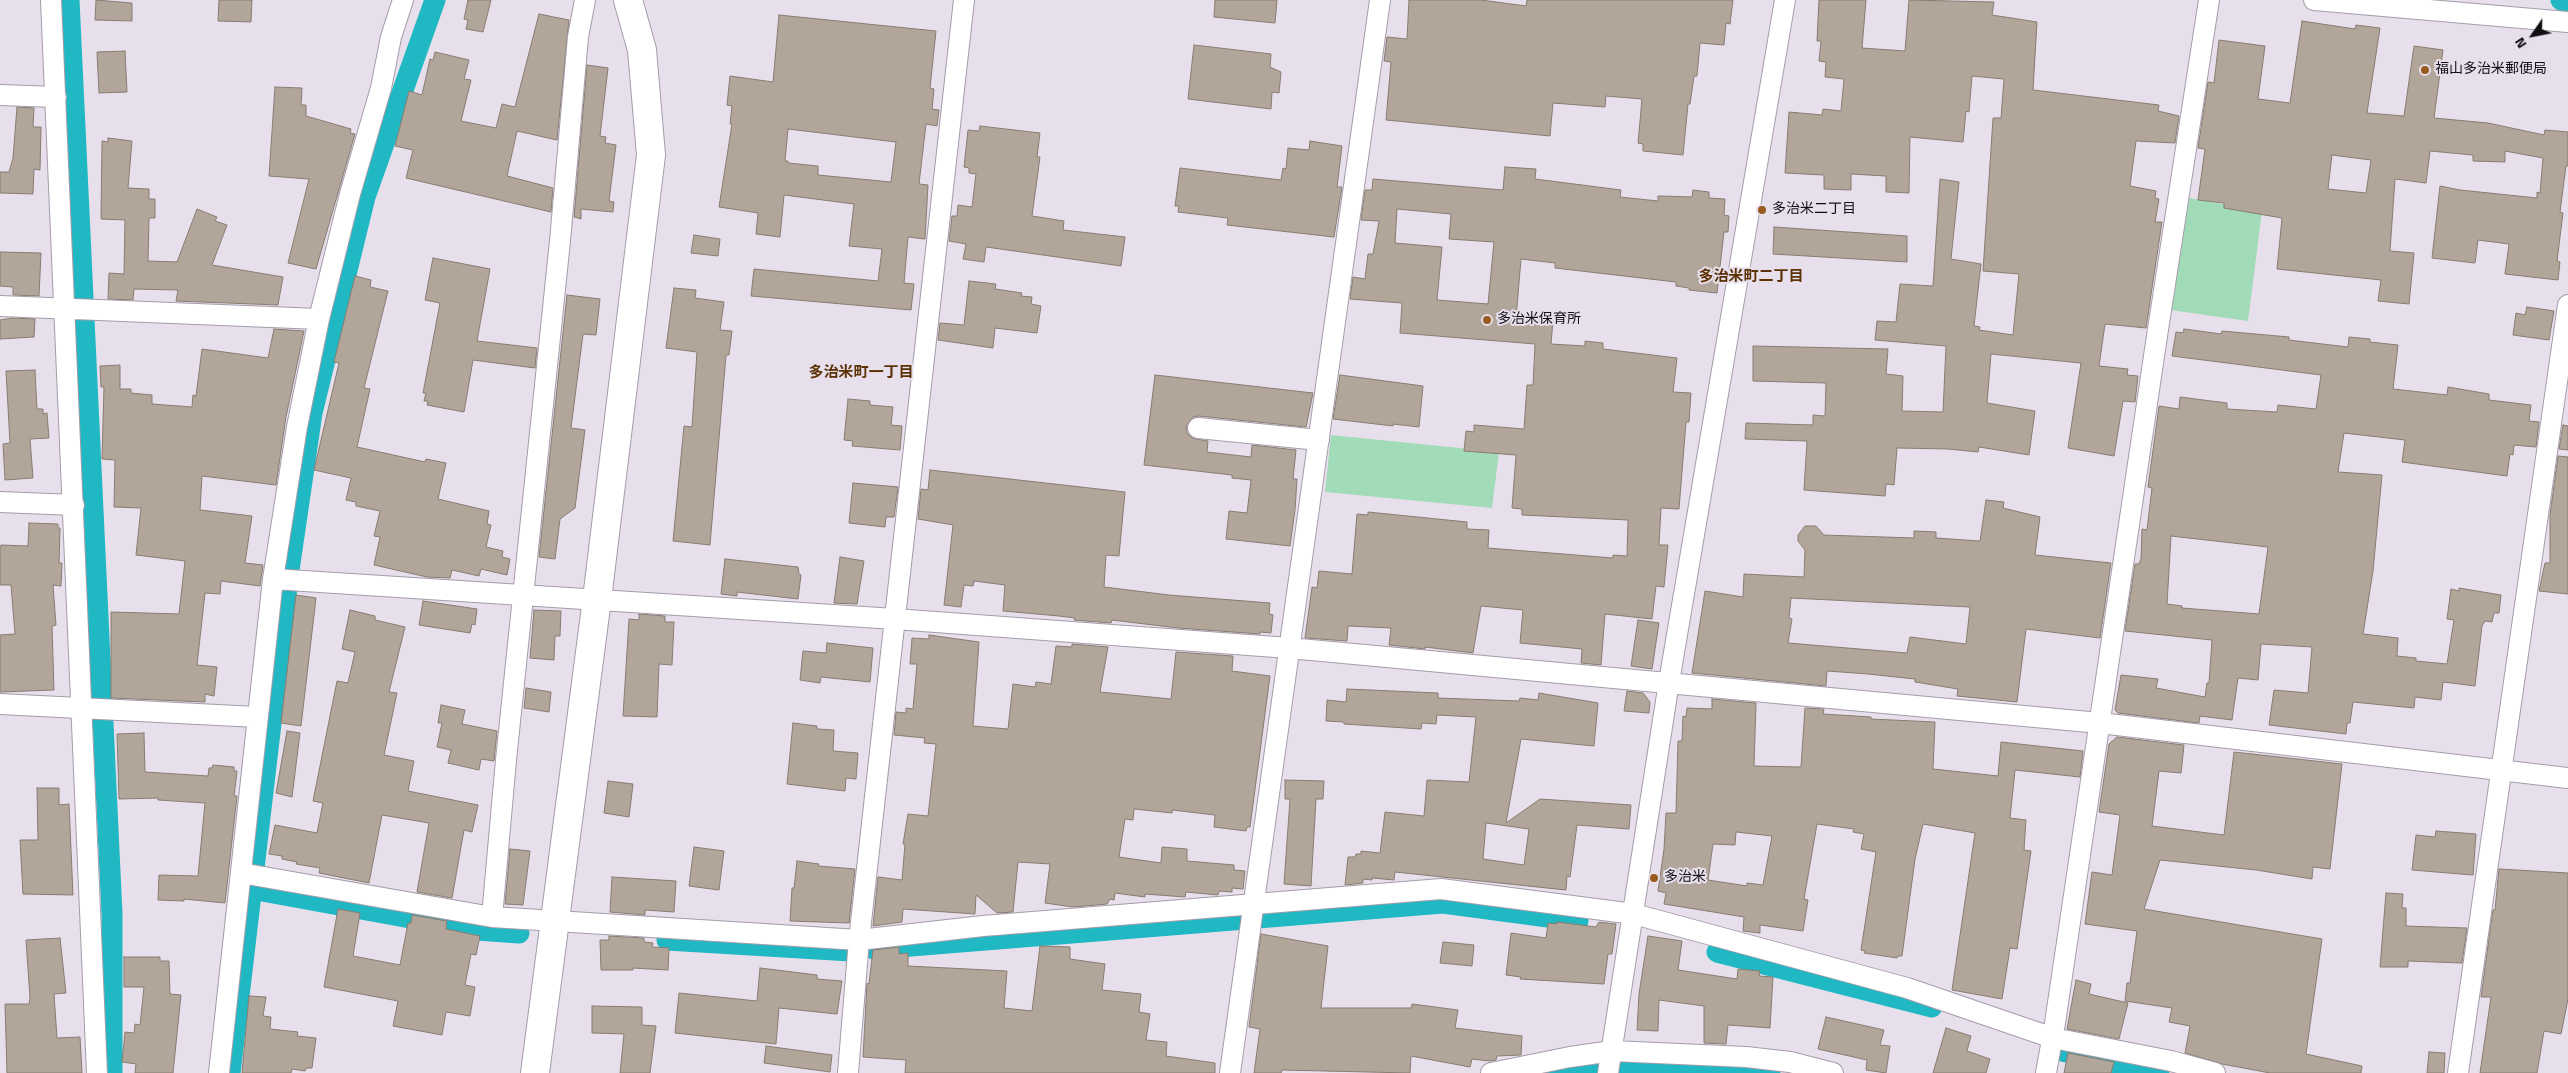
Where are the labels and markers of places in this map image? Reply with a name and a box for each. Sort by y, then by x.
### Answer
place label: 福山多治米郵便局 [2435,62,2547,78]
marker: 福山多治米郵便局 [2419,64,2431,76]
place label: 多治米二丁目 [1772,202,1856,218]
marker: 多治米二丁目 [1756,204,1768,216]
place label: 多治米保育所 [1497,312,1581,328]
marker: 多治米保育所 [1481,314,1493,326]
place label: 多治米 [1664,870,1706,886]
marker: 多治米 [1648,872,1660,884]

